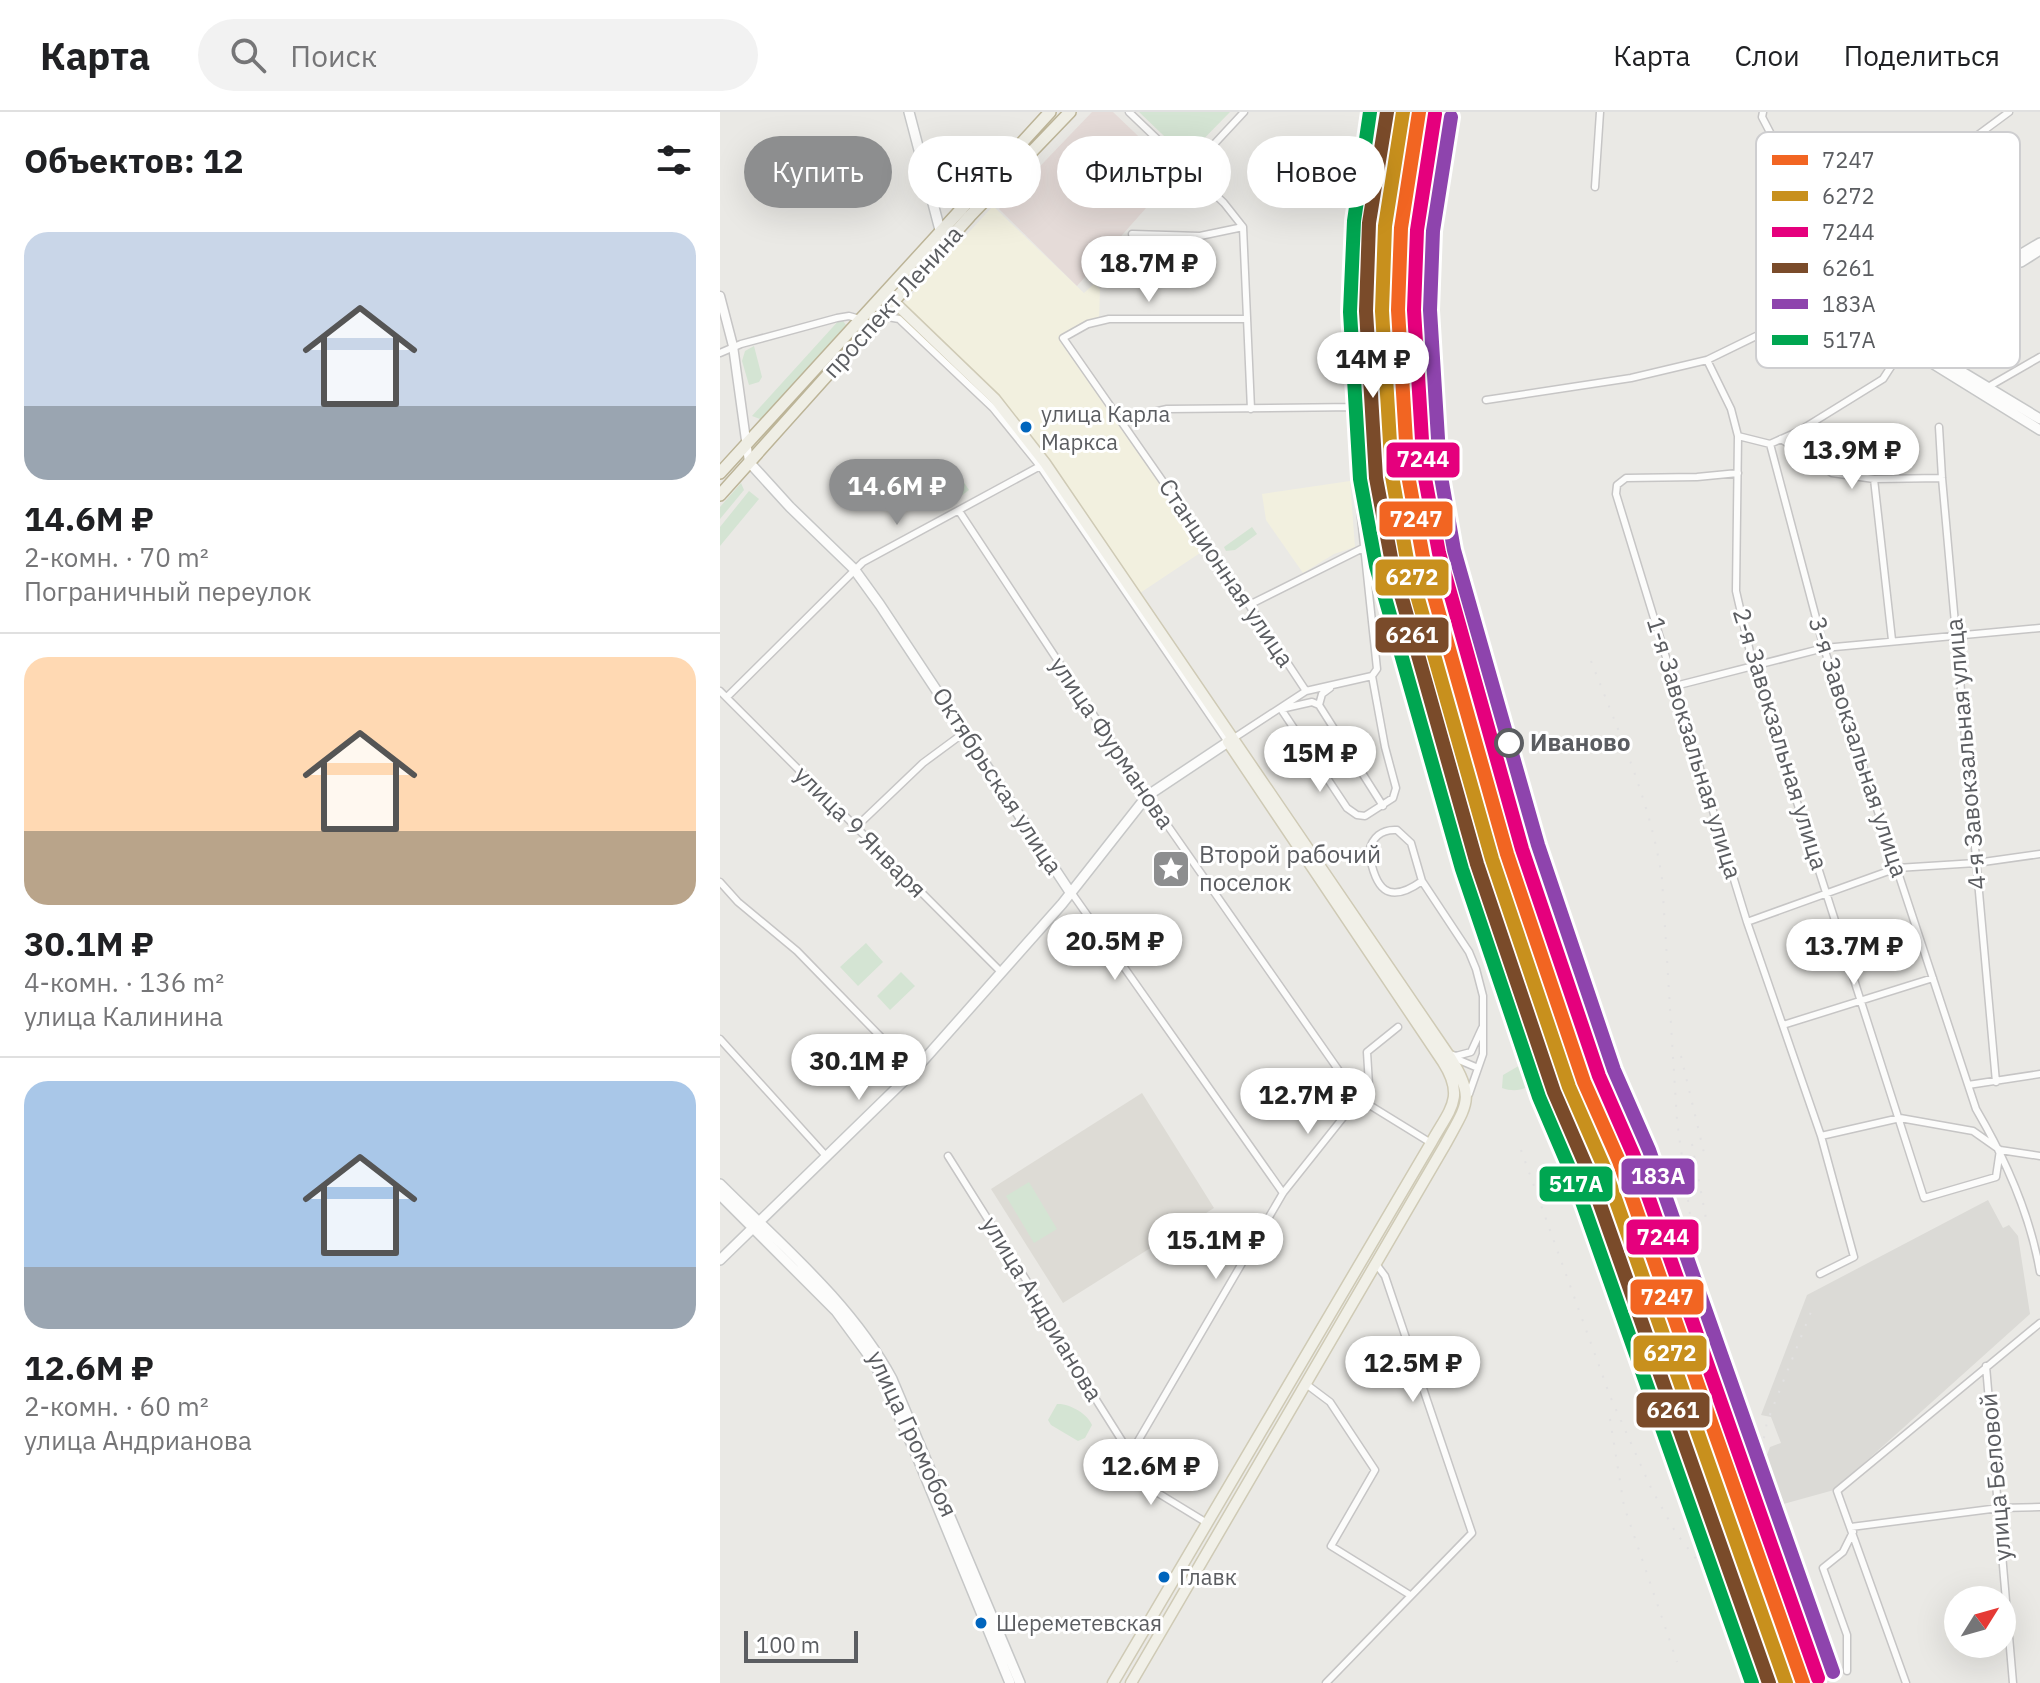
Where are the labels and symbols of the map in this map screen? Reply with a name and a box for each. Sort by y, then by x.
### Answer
legend [1756,132,2020,368]
text: 7247 [1822,145,1875,174]
text: 6272 [1822,181,1875,210]
text: 7244 [1822,217,1875,246]
street label: проспект Ленина [815,218,970,385]
pin: 18.7M ₽ [1075,236,1223,304]
text: 6261 [1822,253,1875,282]
text: 183А [1822,289,1876,318]
text: 517А [1822,325,1876,354]
pin: 14M ₽ [1317,332,1429,400]
place label: улица Карла Маркса [1041,399,1170,456]
marker: улица Карла Маркса [1018,419,1034,435]
pin: 13.9M ₽ [1778,423,1926,491]
line badge: 7244 [1385,441,1461,479]
text: 7244 [1397,444,1449,473]
pin: 14.6M ₽ [823,459,971,527]
street label: Станционная улица [1152,472,1302,673]
line badge: 7247 [1378,500,1454,538]
text: 7247 [1390,504,1442,533]
line badge: 6272 [1374,558,1450,597]
text: 6272 [1386,562,1438,591]
street label: 2-я Завокзальная улица [1726,604,1836,874]
street label: 3-я Завокзальная улица [1802,612,1916,881]
street label: 1-я Завокзальная улица [1640,613,1750,883]
line badge: 6261 [1374,616,1450,654]
street label: 4-я Завокзальная улица [1937,617,1993,891]
text: 6261 [1386,620,1438,649]
street label: улица Фурманова [1043,650,1183,835]
street label: Октябрьская улица [925,681,1070,880]
pin: 15M ₽ [1264,726,1376,794]
place label: Иваново [1530,726,1630,758]
marker: Иваново [1495,729,1523,757]
street label: улица 9 Января [788,758,934,904]
place label: Второй рабочий поселок [1199,838,1381,898]
place icon: Второй рабочий поселок [1150,848,1192,890]
pin: 20.5M ₽ [1041,914,1189,982]
pin: 13.7M ₽ [1780,919,1928,987]
pin: 30.1M ₽ [785,1034,933,1102]
pin: 12.7M ₽ [1234,1068,1382,1136]
line badge: 183А [1620,1157,1696,1196]
text: 183А [1631,1161,1685,1190]
line badge: 517А [1538,1165,1614,1203]
text: 517А [1549,1169,1603,1198]
street label: улица Андрианова [975,1210,1111,1407]
pin: 15.1M ₽ [1142,1213,1290,1281]
line badge: 7244 [1625,1218,1700,1256]
text: 7244 [1637,1222,1689,1251]
line badge: 7247 [1629,1278,1705,1316]
text: 7247 [1641,1282,1693,1311]
line badge: 6272 [1632,1334,1708,1373]
pin: 12.5M ₽ [1339,1336,1487,1404]
text: 6272 [1644,1338,1696,1367]
street label: улица Громобоя [860,1345,965,1522]
line badge: 6261 [1635,1391,1711,1429]
street label: улица Беловой [1972,1392,2018,1562]
text: 6261 [1647,1395,1699,1424]
pin: 12.6M ₽ [1077,1439,1225,1507]
place label: Главк [1179,1562,1237,1591]
marker: Главк [1156,1569,1172,1585]
north arrow [1944,1586,2016,1658]
place label: Шереметевская [996,1608,1162,1637]
marker: Шереметевская [973,1615,989,1631]
scale bar [744,1627,858,1663]

